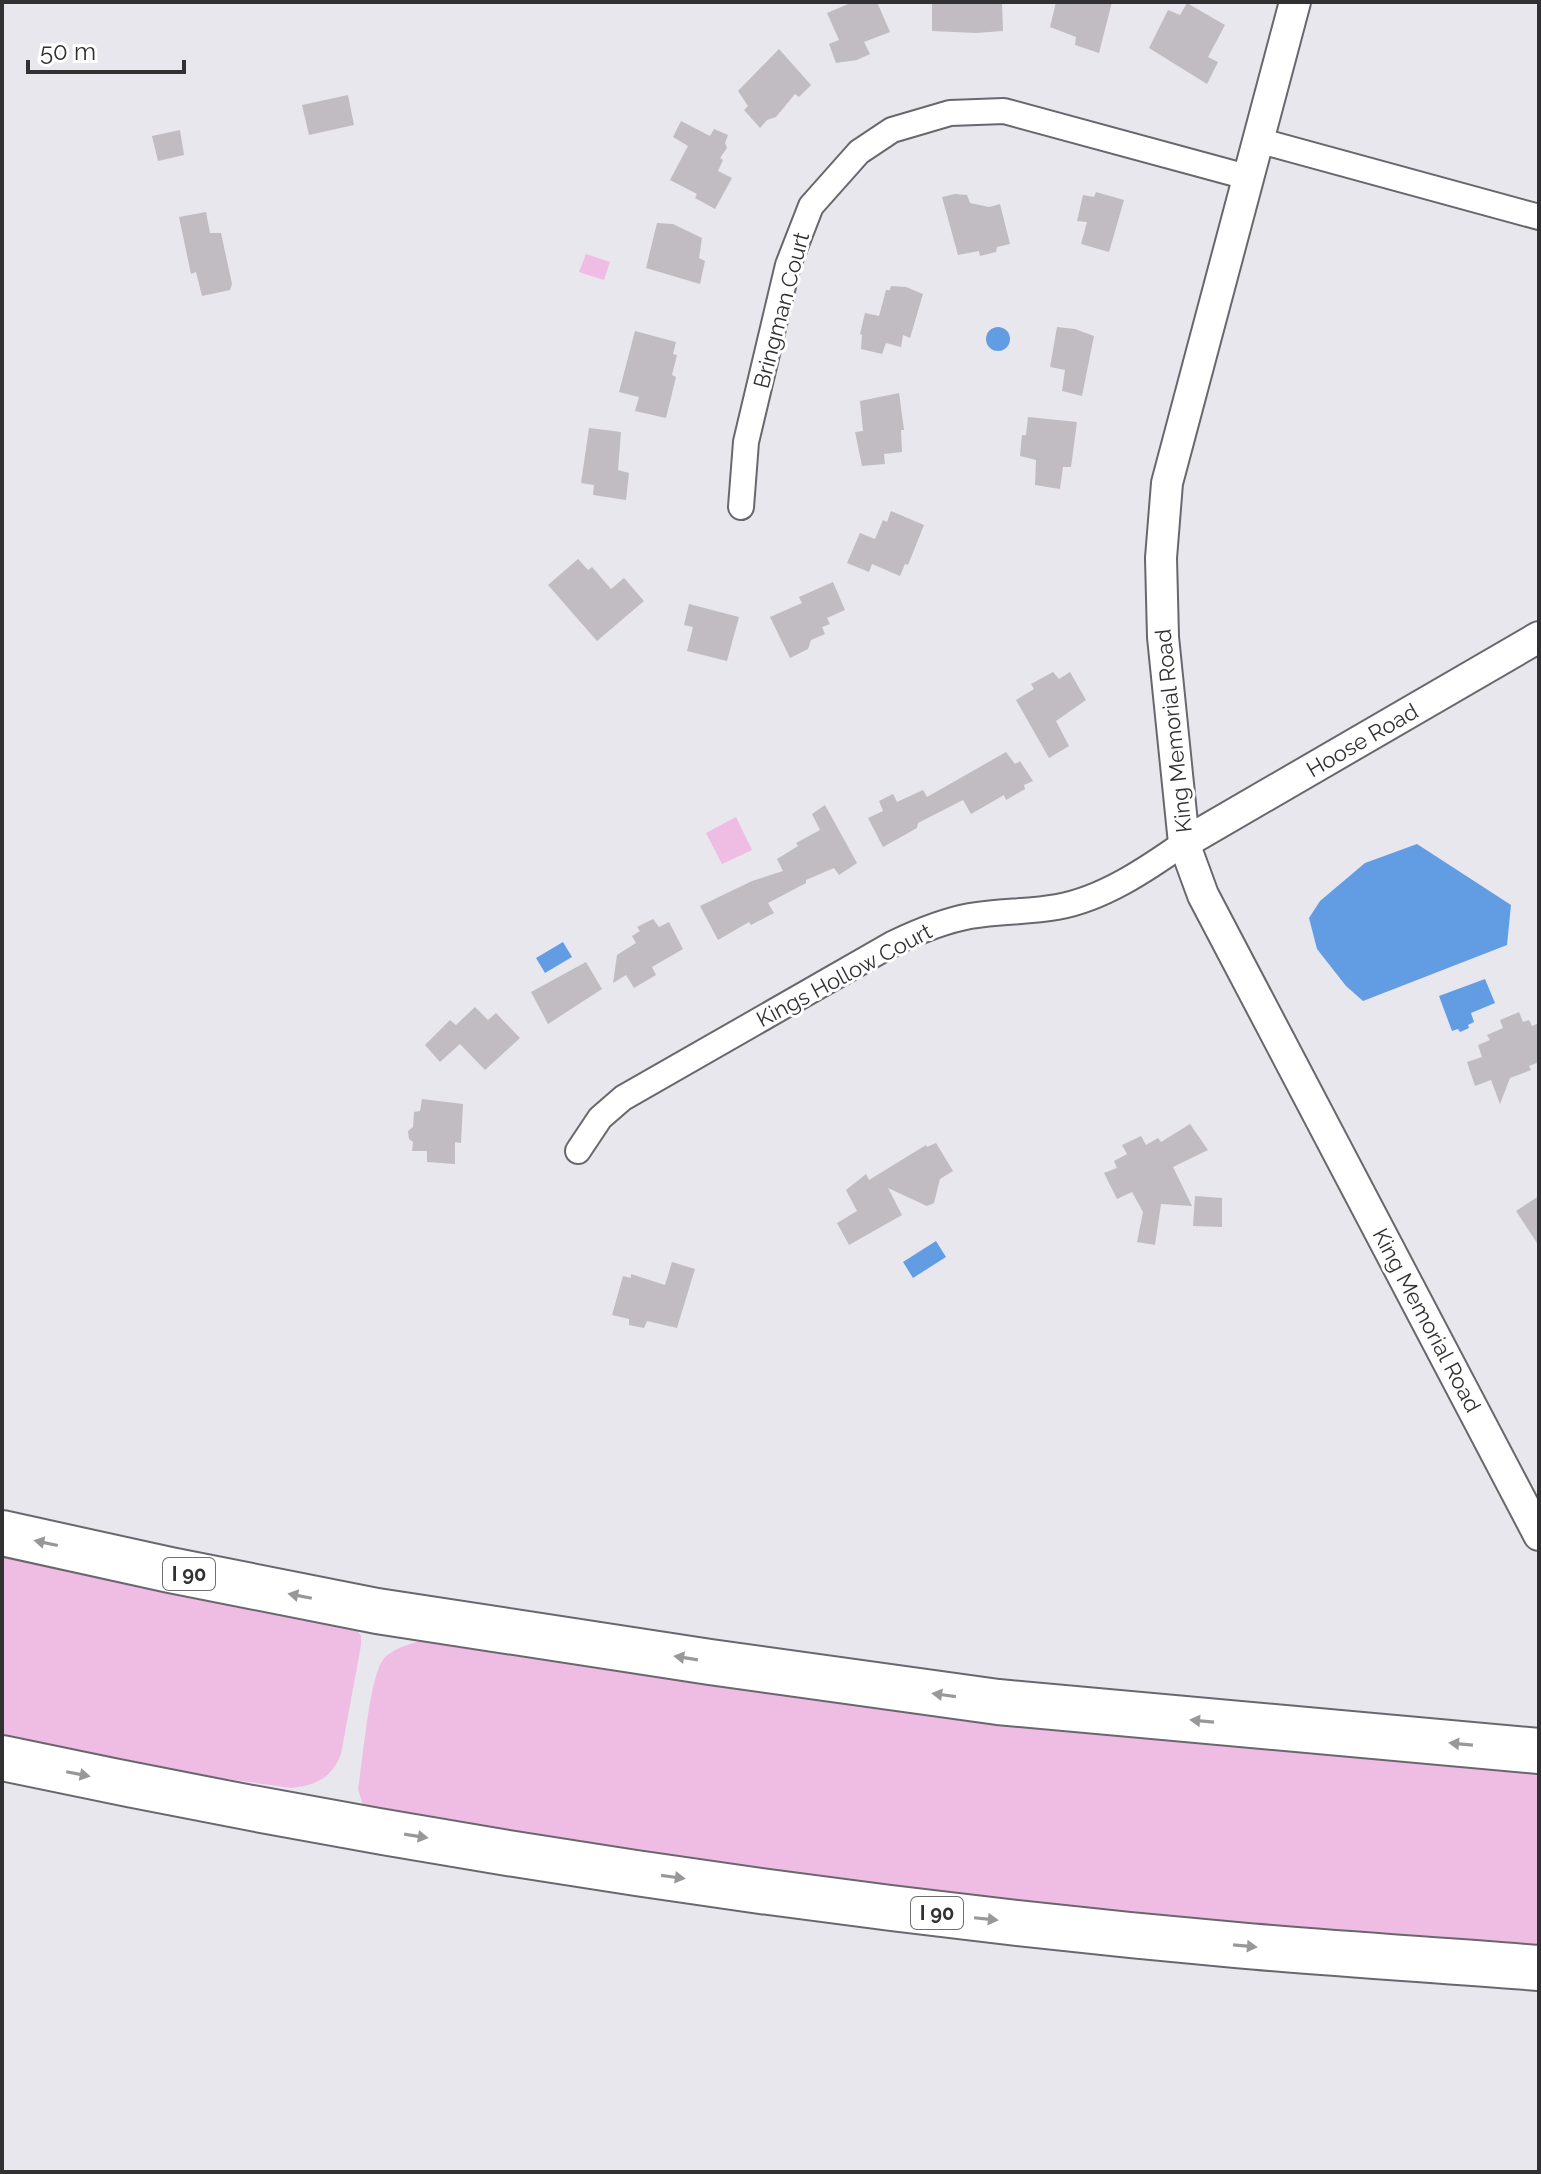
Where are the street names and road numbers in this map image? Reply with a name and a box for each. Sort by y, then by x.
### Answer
street label: Bringman Court [748,228,814,391]
street label: King Memorial Road [1149,628,1197,834]
street label: Hoose Road [1302,698,1422,782]
street label: Kings Hollow Court [752,918,937,1032]
street label: King Memorial Road [1368,1224,1486,1416]
road number: I 90 [163,1558,215,1590]
road number: I 90 [911,1897,963,1929]

